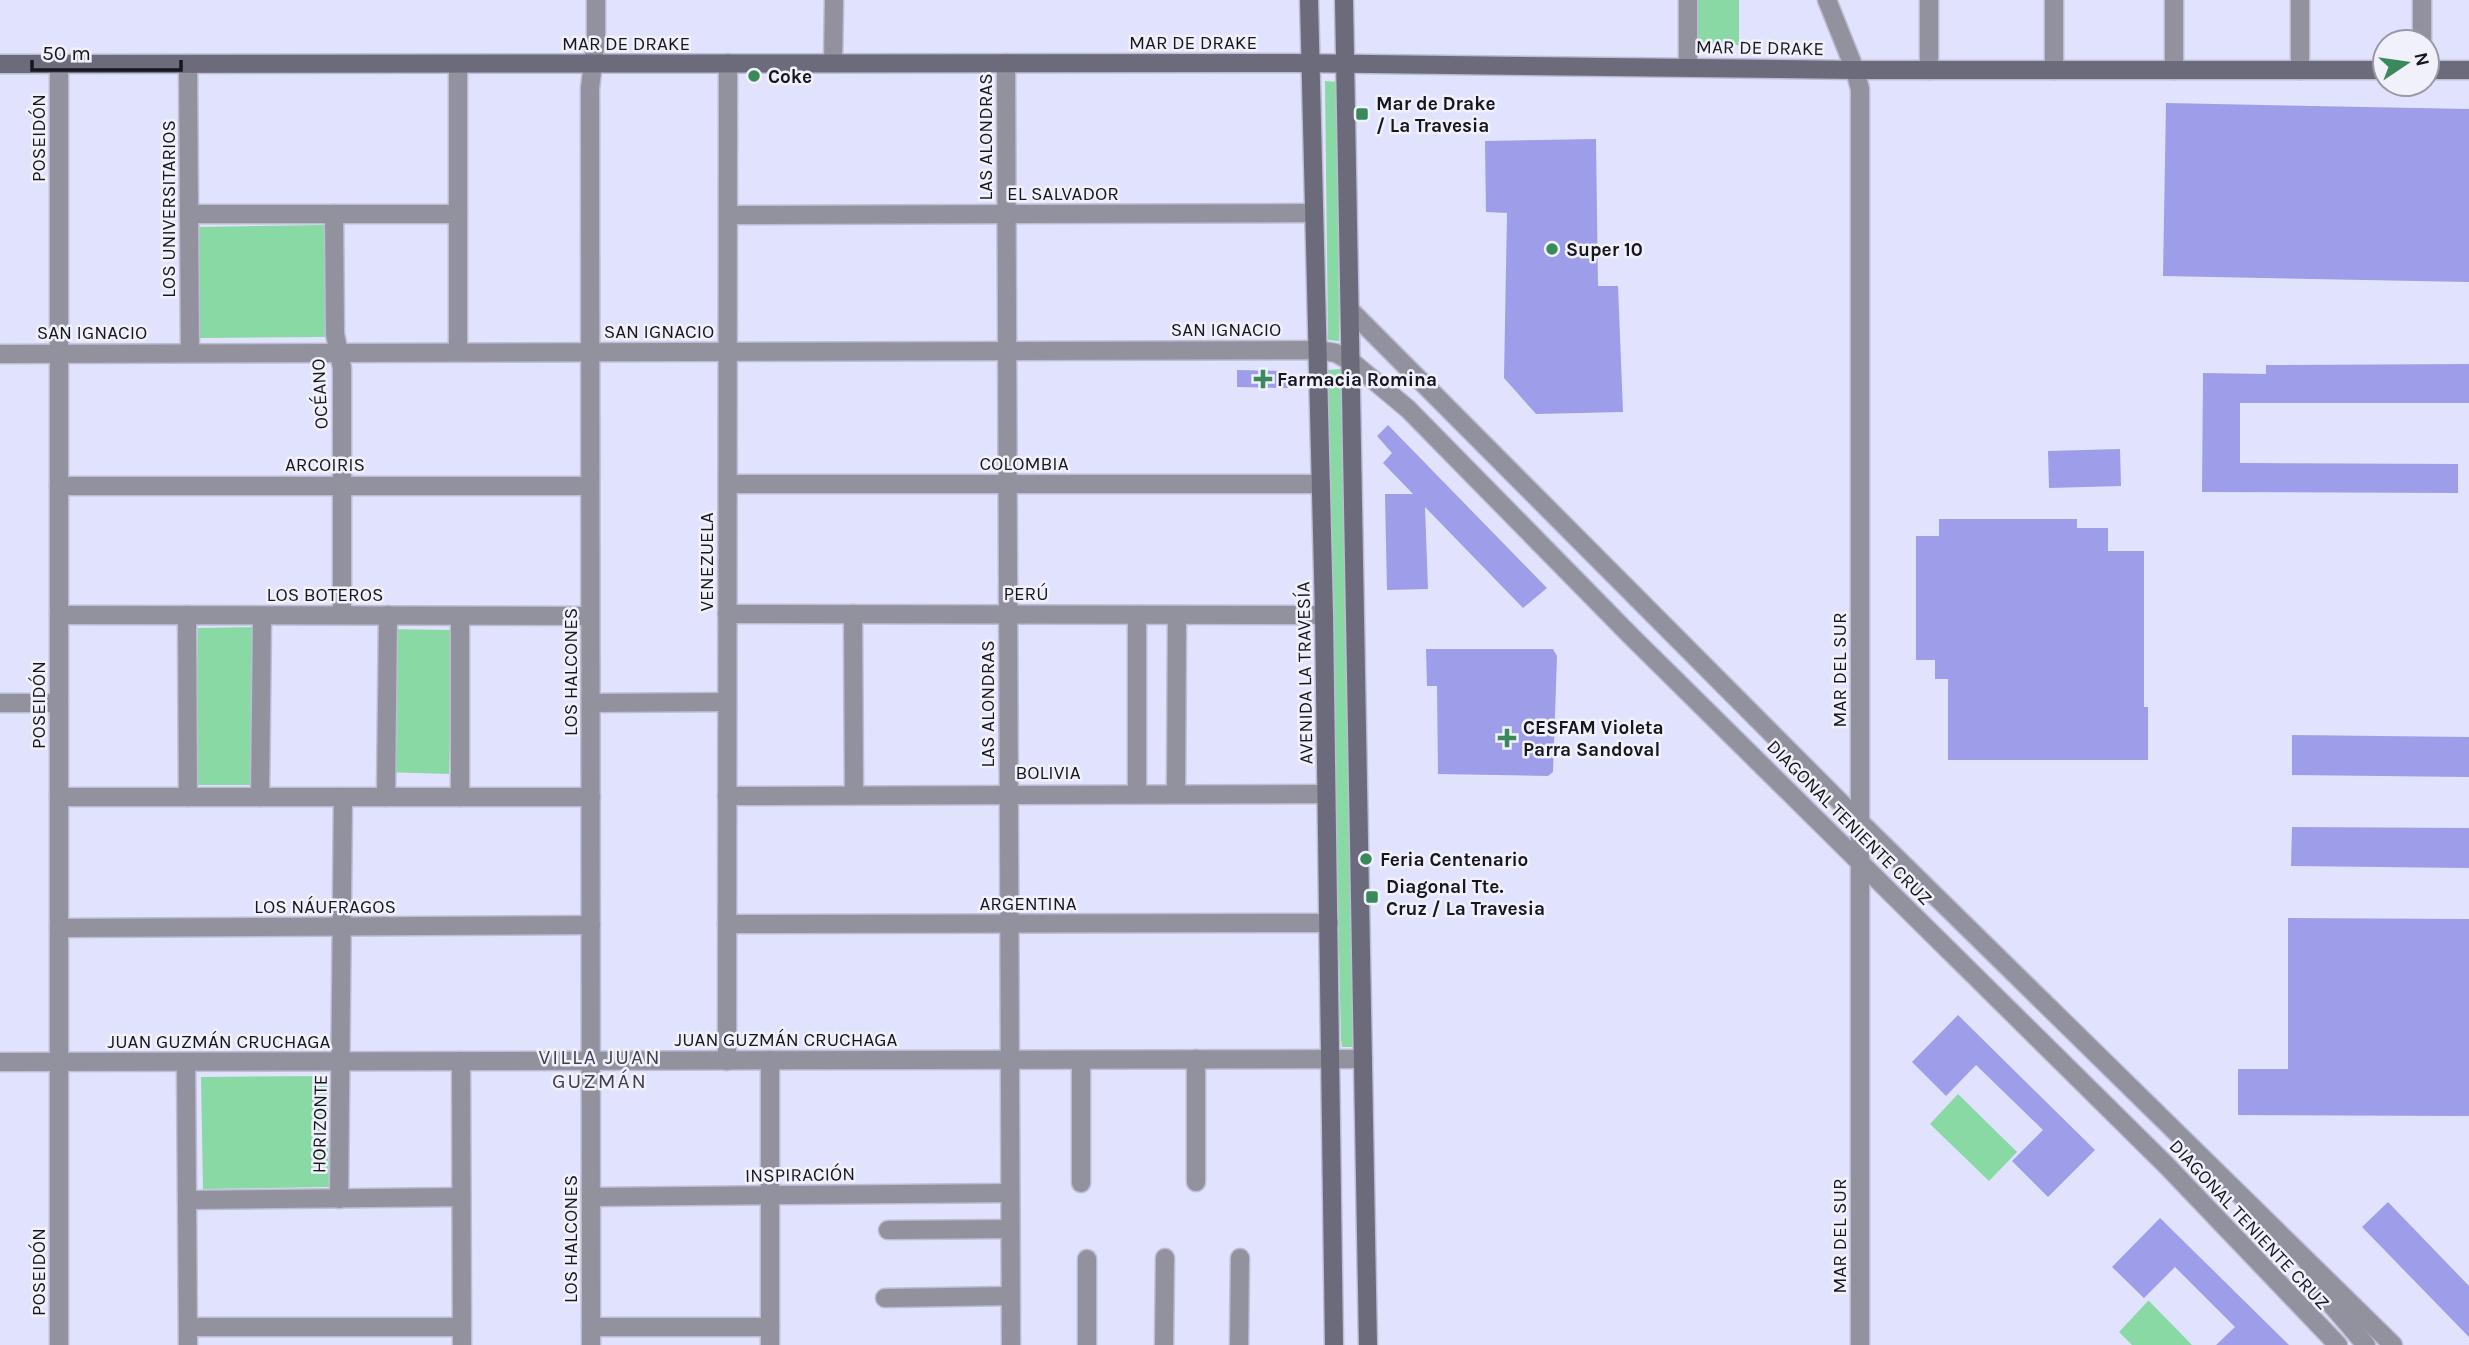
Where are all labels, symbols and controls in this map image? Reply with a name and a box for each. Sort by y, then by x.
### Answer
scale bar [32,28,180,72]
north arrow [2371,28,2441,98]
street label: MAR DE DRAKE [1129,32,1257,54]
street label: MAR DE DRAKE [562,33,690,55]
street label: MAR DE DRAKE [1696,36,1824,60]
text: 50 m [42,41,91,65]
text: N [2409,50,2434,69]
place label: Coke [768,66,812,88]
marker: Coke [746,68,762,84]
street label: LAS ALONDRAS [975,73,997,201]
place label: Mar de Drake / La Travesia [1376,93,1495,137]
street label: POSEIDÓN [27,94,50,182]
marker: Mar de Drake / La Travesia [1354,106,1370,122]
street label: LOS UNIVERSITARIOS [158,120,180,298]
street label: EL SALVADOR [1007,183,1119,205]
place label: Super 10 [1566,239,1643,261]
marker: Super 10 [1544,241,1560,257]
street label: SAN IGNACIO [1171,319,1281,341]
street label: SAN IGNACIO [604,321,714,343]
street label: SAN IGNACIO [37,322,147,344]
street label: OCÉANO [306,358,333,430]
place label: Farmacia Romina [1277,369,1437,391]
marker: Farmacia Romina [1255,371,1271,387]
street label: COLOMBIA [979,453,1069,475]
street label: ARCOIRIS [285,454,365,476]
street label: VENEZUELA [696,512,718,612]
street label: AVENIDA LA TRAVESÍA [1291,581,1318,765]
street label: PERÚ [1003,582,1049,605]
street label: LOS BOTEROS [267,584,383,606]
street label: LOS HALCONES [560,608,582,736]
street label: MAR DEL SUR [1829,612,1851,728]
street label: LAS ALONDRAS [977,640,999,768]
street label: POSEIDÓN [27,661,50,749]
place label: CESFAM Violeta Parra Sandoval [1523,717,1664,761]
marker: CESFAM Violeta Parra Sandoval [1497,728,1517,748]
street label: DIAGONAL TENIENTE CRUZ [1762,736,1936,910]
street label: BOLIVIA [1015,762,1081,784]
place label: Feria Centenario [1380,849,1528,871]
marker: Feria Centenario [1358,851,1374,867]
place label: Diagonal Tte. Cruz / La Travesia [1386,876,1545,920]
marker: Diagonal Tte. Cruz / La Travesia [1364,889,1380,905]
street label: ARGENTINA [979,893,1077,915]
street label: LOS NÁUFRAGOS [254,895,396,918]
street label: JUAN GUZMÁN CRUCHAGA [674,1028,898,1051]
street label: JUAN GUZMÁN CRUCHAGA [107,1030,331,1053]
district label: VILLA JUAN GUZMÁN [539,1045,662,1093]
street label: HORIZONTE [308,1075,332,1174]
street label: DIAGONAL TENIENTE CRUZ [2165,1135,2334,1314]
street label: INSPIRACIÓN [745,1162,855,1187]
street label: LOS HALCONES [560,1175,582,1303]
street label: MAR DEL SUR [1829,1178,1851,1294]
street label: POSEIDÓN [27,1228,50,1316]

